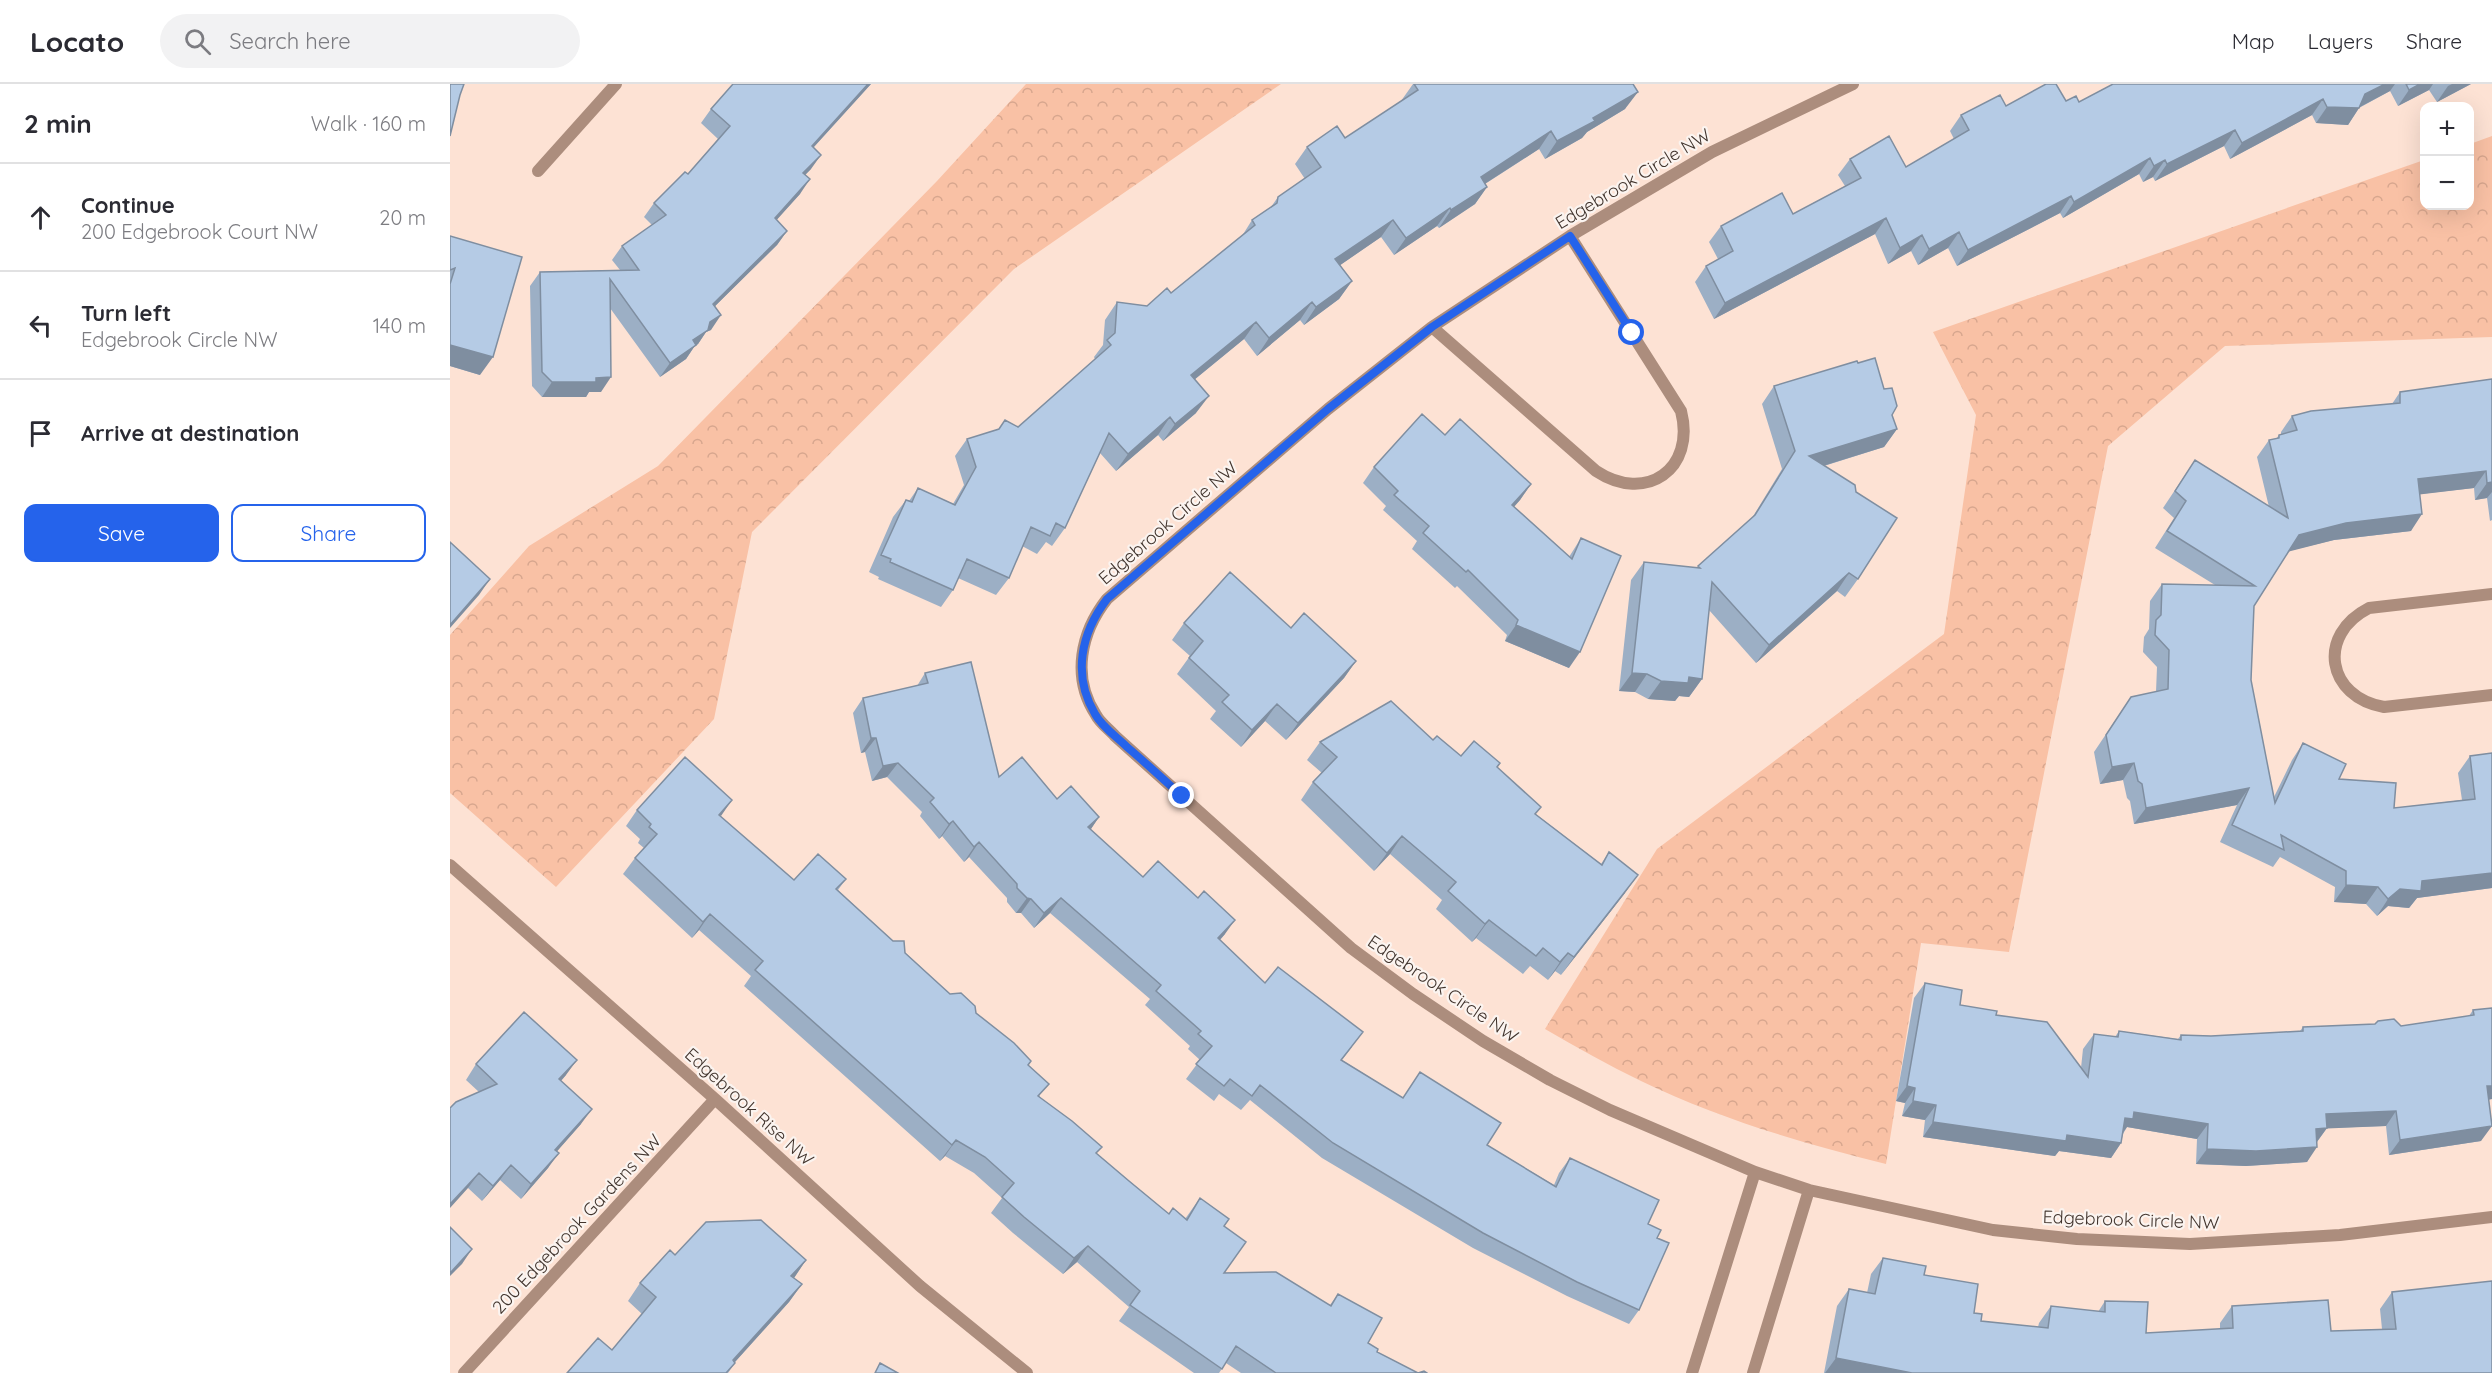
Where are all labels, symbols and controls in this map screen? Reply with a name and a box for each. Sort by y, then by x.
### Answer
search box [160,14,580,68]
text: Locato [30,24,124,59]
icon: search [181,25,214,58]
text: Search here [229,27,351,55]
text: Map [2232,28,2275,54]
text: Layers [2308,28,2373,54]
text: Share [2406,28,2462,54]
map controls [2420,102,2474,210]
button: + [2420,102,2474,156]
text: 2 min [24,107,92,140]
text: Walk · 160 m [311,111,426,136]
street label: Edgebrook Circle NW [1551,123,1714,234]
button: − [2420,156,2474,210]
text: Continue [81,191,175,219]
icon: ahead [24,201,57,234]
text: 20 m [379,205,426,230]
text: 200 Edgebrook Court NW [81,219,318,244]
text: Turn left [81,299,171,327]
icon: left [24,309,57,342]
text: 140 m [373,313,426,338]
route start [1618,319,1644,345]
text: Edgebrook Circle NW [81,327,277,352]
icon: arrive [24,417,57,450]
text: Arrive at destination [81,419,299,447]
street label: Edgebrook Circle NW [1093,456,1242,589]
button: Save [24,504,219,562]
button: Share [231,504,426,562]
route end [1168,782,1194,808]
street label: Edgebrook Circle NW [1364,930,1523,1048]
street label: Edgebrook Rise NW [680,1043,819,1171]
street label: 200 Edgebrook Gardens NW [487,1129,666,1318]
street label: Edgebrook Circle NW [2042,1205,2220,1234]

